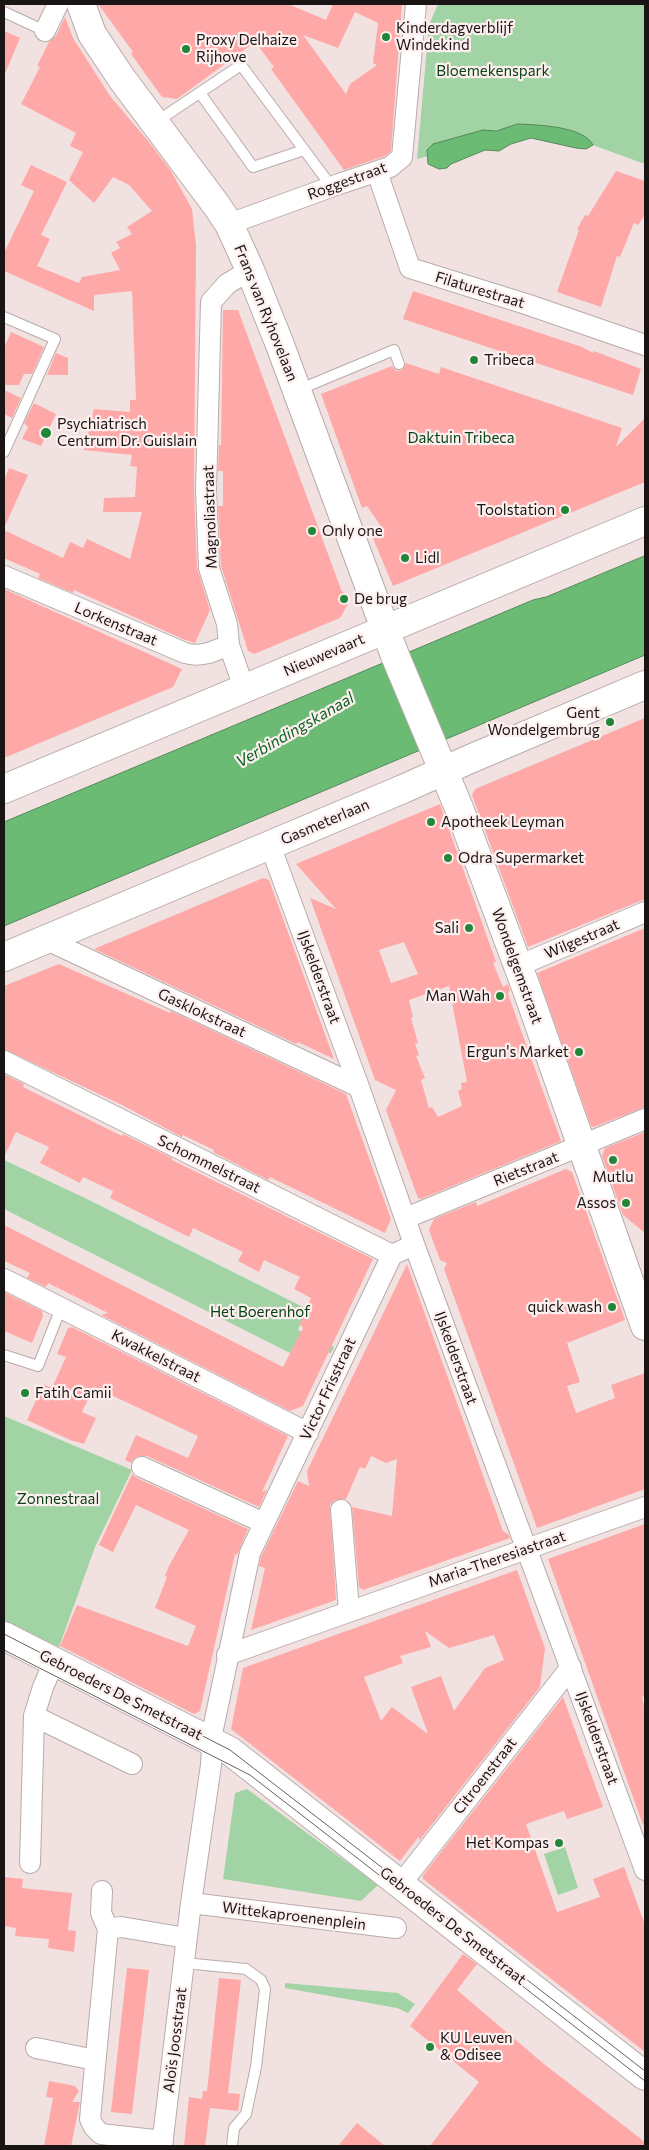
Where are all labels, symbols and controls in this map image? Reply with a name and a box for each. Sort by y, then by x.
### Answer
place label: Kinderdagverblijf Windekind [396,19,513,54]
place label: Proxy Delhaize Rijhove [196,31,297,66]
marker: Kinderdagverblijf Windekind [380,31,392,43]
marker: Proxy Delhaize Rijhove [180,43,192,55]
park label: Bloemekenspark [436,62,550,80]
street label: Roggestraat [305,158,389,204]
street label: Frans van Ryhovelaan [230,242,302,384]
street label: Filaturestraat [433,268,527,312]
place label: Tribeca [484,351,534,369]
marker: Tribeca [468,354,480,366]
place label: Psychiatrisch Centrum Dr. Guislain [57,415,197,450]
marker: Psychiatrisch Centrum Dr. Guislain [39,426,53,440]
park label: Daktuin Tribeca [407,429,515,447]
street label: Magnoliastraat [199,465,221,569]
place label: Toolstation [476,501,555,519]
marker: Toolstation [559,504,571,516]
place label: Only one [322,522,383,540]
marker: Only one [306,525,318,537]
place label: Lidl [415,549,440,567]
marker: Lidl [399,552,411,564]
place label: De brug [354,590,407,608]
marker: De brug [338,593,350,605]
street label: Lorkenstraat [72,598,160,650]
street label: Nieuwevaart [281,630,367,680]
water label: Verbindingskanaal [233,688,357,772]
place label: Gent Wondelgembrug [487,704,600,739]
marker: Gent Wondelgembrug [604,716,616,728]
street label: Gasmeterlaan [278,795,372,849]
place label: Apotheek Leyman [441,813,564,831]
marker: Apotheek Leyman [425,816,437,828]
place label: Odra Supermarket [458,849,584,867]
marker: Odra Supermarket [442,852,454,864]
street label: Wondelgemstraat [488,906,546,1026]
street label: Wilgestraat [542,915,622,963]
place label: Sali [435,919,459,937]
marker: Sali [463,922,475,934]
street label: IJskelderstraat [294,928,344,1026]
street label: Gasklokstraat [155,985,249,1041]
place label: Man Wah [426,987,490,1005]
marker: Man Wah [494,990,506,1002]
place label: Ergun's Market [466,1043,569,1061]
marker: Ergun's Market [573,1046,585,1058]
street label: Schommelstraat [155,1131,263,1197]
street label: Rietstraat [491,1148,561,1190]
marker: Mutlu [607,1154,619,1166]
place label: Mutlu [592,1168,634,1186]
place label: Assos [576,1194,616,1212]
marker: Assos [620,1197,632,1209]
place label: quick wash [527,1298,602,1316]
marker: quick wash [606,1301,618,1313]
park label: Het Boerenhof [210,1303,310,1321]
street label: IJskelderstraat [431,1309,481,1407]
street label: Kwakkelstraat [108,1326,204,1386]
street label: Victor Frisstraat [296,1335,360,1443]
place label: Fatih Camii [35,1384,112,1402]
marker: Fatih Camii [19,1387,31,1399]
park label: Zonnestraal [17,1490,99,1508]
street label: Maria-Theresiastraat [426,1527,568,1591]
street label: Gebroeders De Smetstraat [36,1646,206,1744]
street label: IJskelderstraat [572,1689,622,1787]
street label: Citroenstraat [450,1734,520,1818]
place label: Het Kompas [466,1834,549,1852]
marker: Het Kompas [553,1837,565,1849]
street label: Gebroeders De Smetstraat [376,1863,530,1989]
street label: Wittekaproenenplein [221,1898,367,1934]
street label: Aloïs Joosstraat [160,1986,190,2094]
place label: KU Leuven & Odisee [440,2029,513,2064]
marker: KU Leuven & Odisee [424,2041,436,2053]

